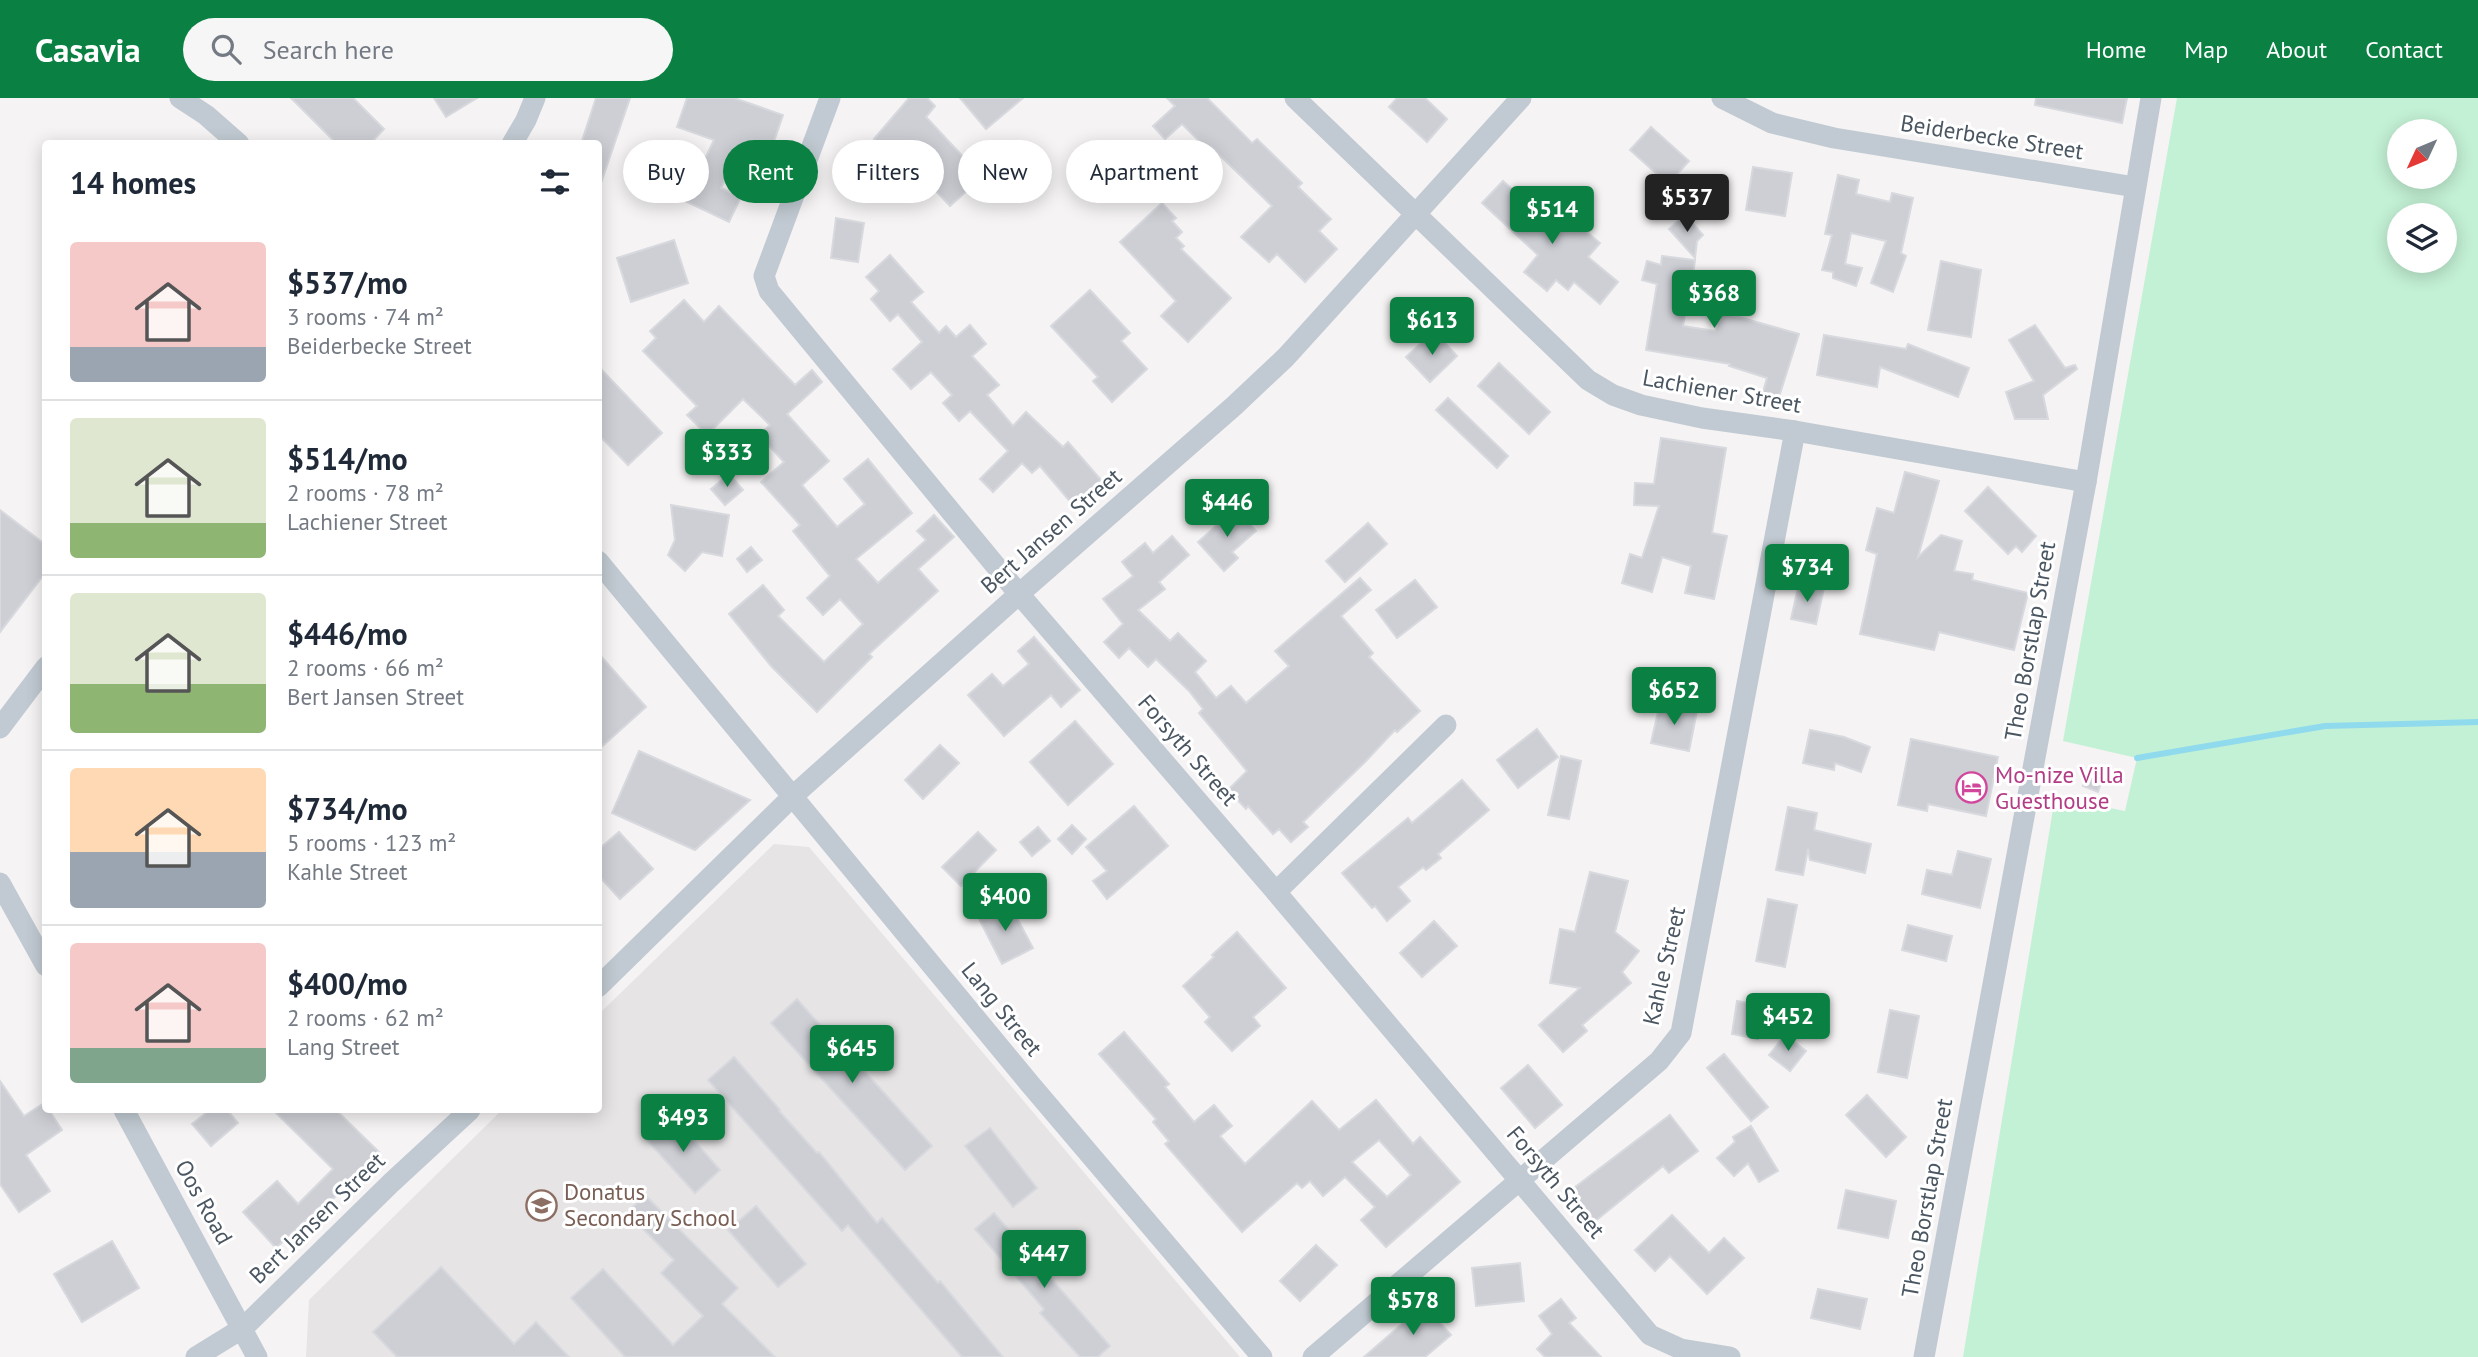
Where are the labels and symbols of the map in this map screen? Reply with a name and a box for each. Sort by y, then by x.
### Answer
street label: Beiderbecke Street [1899,108,2086,165]
north arrow [2387,119,2457,189]
pin: $537 [1646,174,1728,234]
pin: $514 [1511,186,1593,246]
pin: $368 [1673,271,1755,330]
pin: $613 [1391,298,1473,357]
street label: Lachiener Street [1640,362,1804,419]
pin: $333 [686,430,768,489]
street label: Bert Jansen Street [974,461,1127,600]
pin: $446 [1186,480,1268,539]
street label: Theo Borstlap Street [1998,539,2061,743]
pin: $734 [1766,545,1848,604]
pin: $652 [1633,668,1715,727]
street label: Forsyth Street [1132,688,1245,811]
place label: Mo-nize Villa Guesthouse [1995,760,2124,815]
hotel icon: Mo-nize Villa Guesthouse [1955,771,1989,805]
pin: $400 [964,874,1046,933]
street label: Kahle Street [1636,904,1691,1028]
street label: Lang Street [956,956,1049,1062]
pin: $452 [1747,993,1829,1053]
pin: $645 [811,1026,893,1085]
pin: $493 [642,1094,724,1154]
street label: Theo Borstlap Street [1895,1096,1958,1300]
street label: Forsyth Street [1501,1120,1612,1244]
street label: Bert Jansen Street [243,1146,391,1290]
street label: Oos Road [169,1154,240,1249]
place label: Donatus Secondary School [564,1177,737,1232]
school or university icon: Donatus Secondary School [524,1188,558,1222]
pin: $447 [1003,1230,1085,1290]
pin: $578 [1372,1278,1454,1337]

